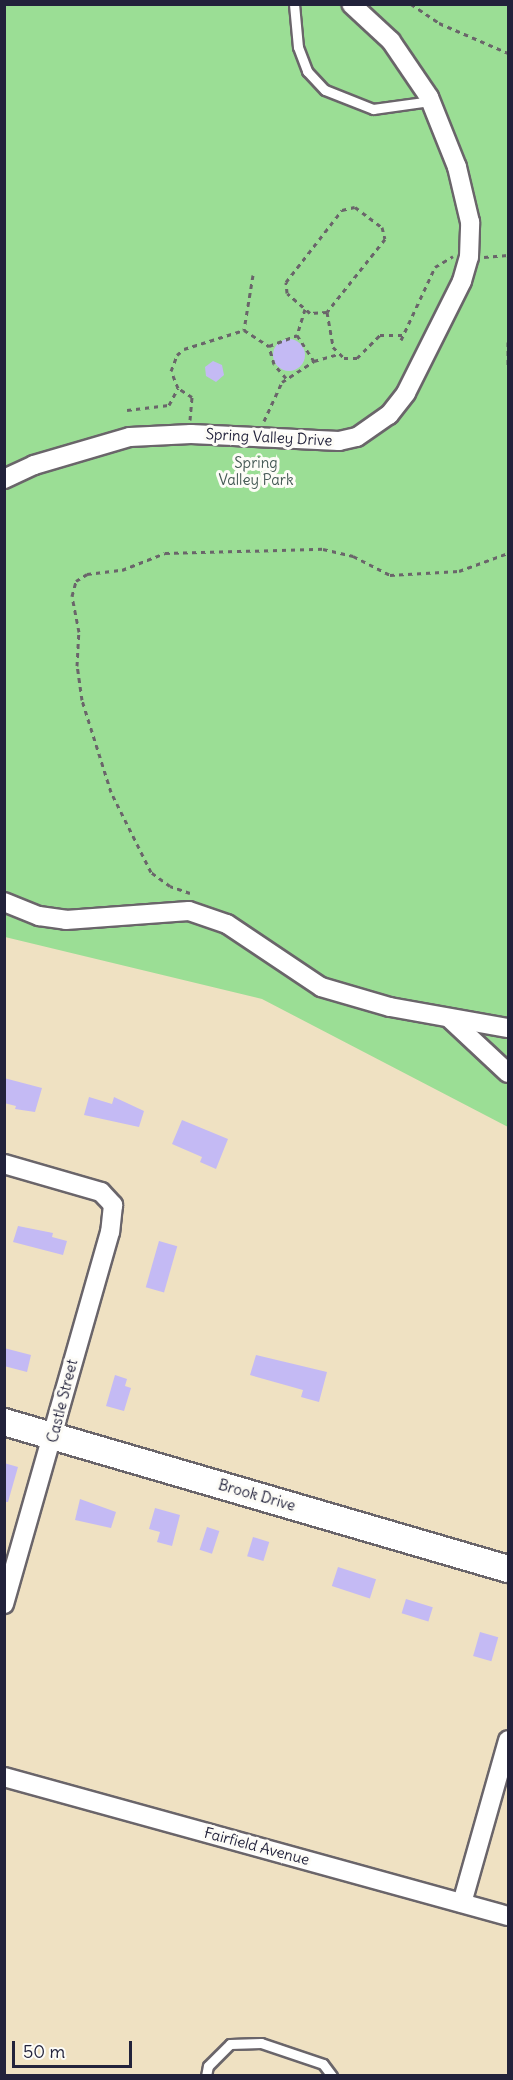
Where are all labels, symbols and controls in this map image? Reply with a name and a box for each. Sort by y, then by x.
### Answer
street label: Spring Valley Drive [205,425,333,449]
park label: Spring Valley Park [218,453,294,488]
street label: Castle Street [43,1357,81,1445]
street label: Brook Drive [216,1475,298,1515]
street label: Fairfield Avenue [202,1823,312,1869]
scale bar [15,2029,135,2067]
text: 50 m [23,2040,65,2063]

